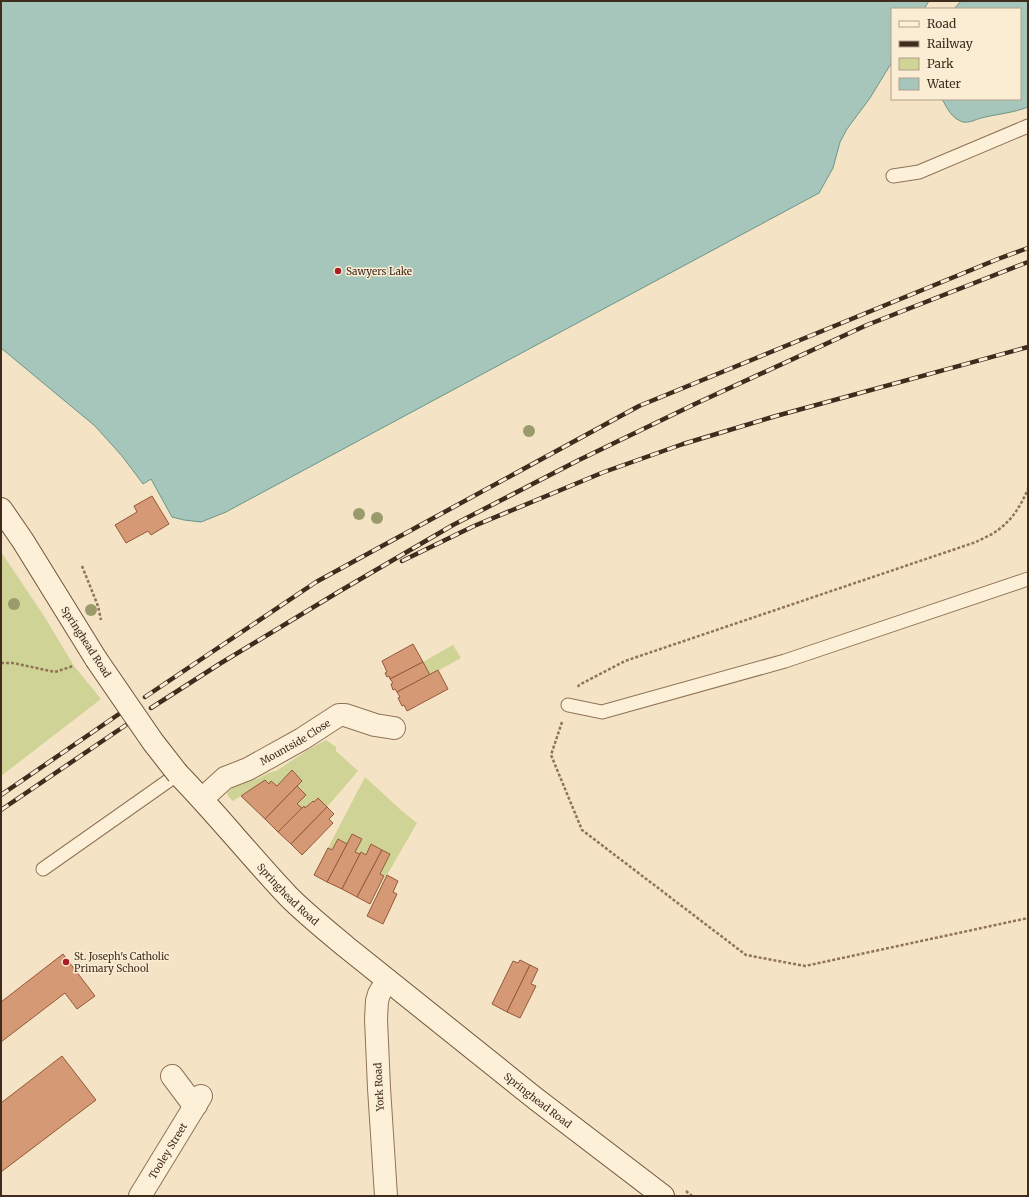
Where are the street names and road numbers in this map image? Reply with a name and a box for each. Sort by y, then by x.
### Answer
street label: Springhead Road [58,604,114,680]
street label: Mountside Close [257,716,333,768]
street label: Springhead Road [255,860,322,928]
street label: York Road [371,1062,387,1113]
street label: Springhead Road [502,1070,574,1130]
street label: Tooley Street [145,1120,190,1181]

